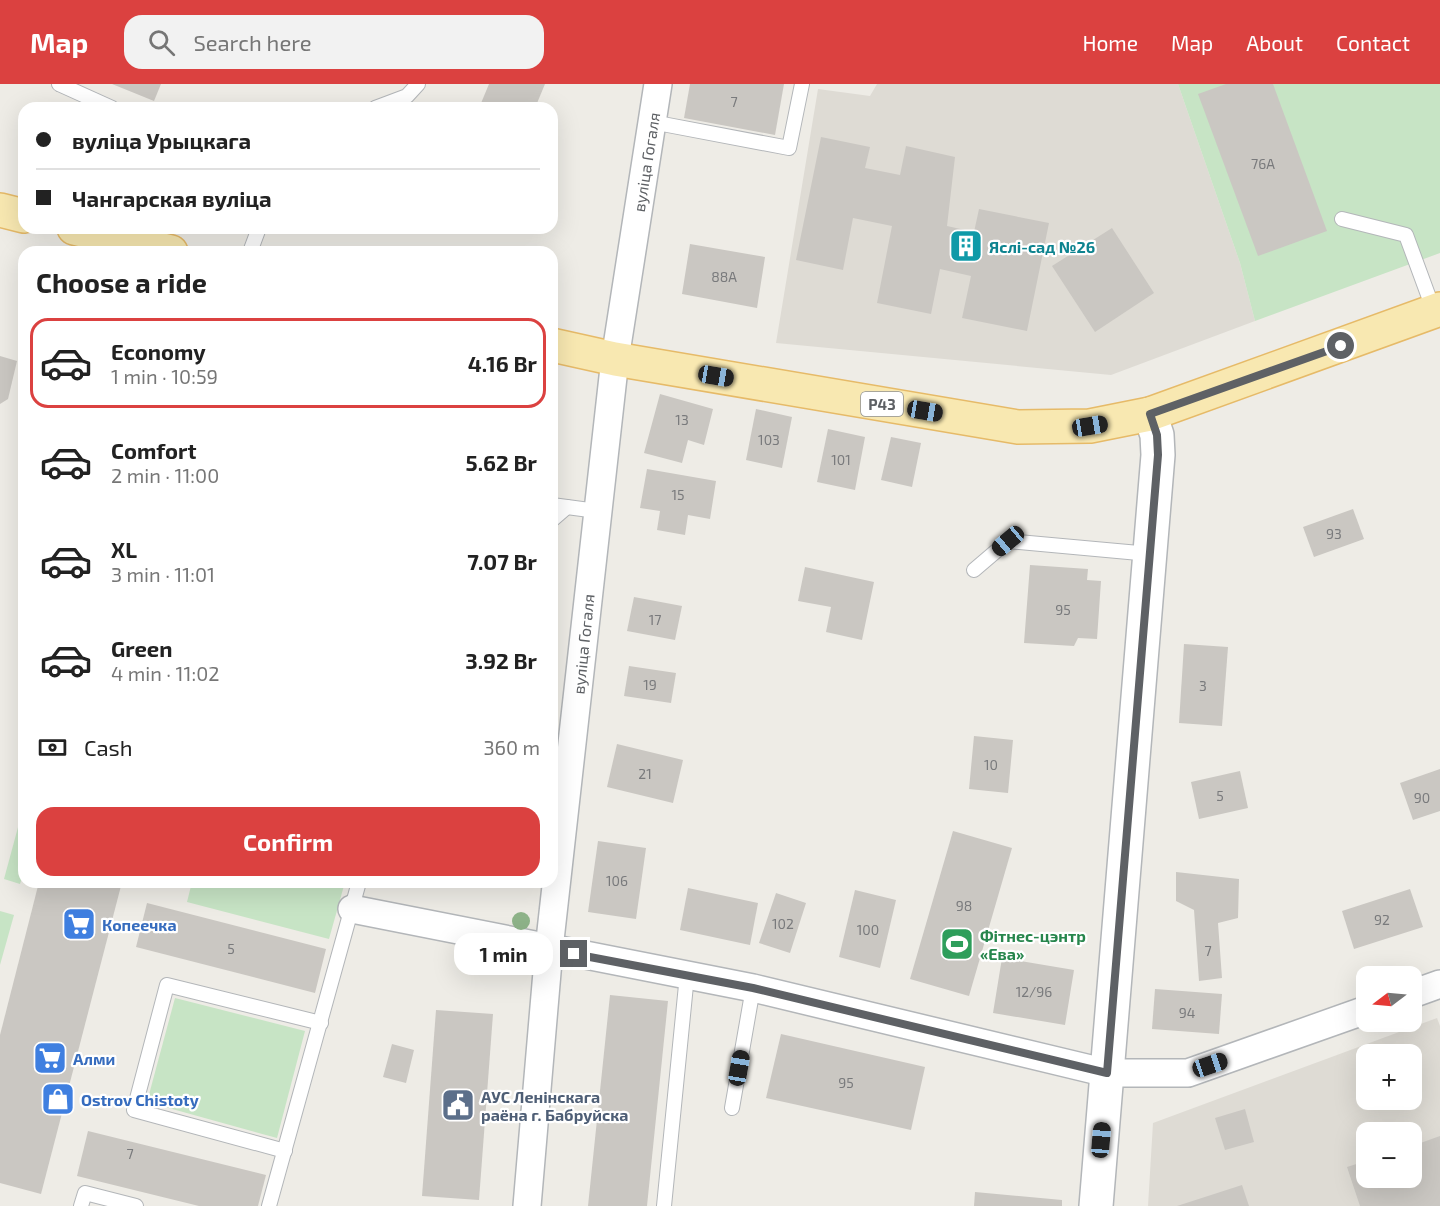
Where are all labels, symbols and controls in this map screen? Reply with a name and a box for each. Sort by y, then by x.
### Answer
search box [124,15,544,69]
text: Map [30,25,88,59]
icon: search [145,26,178,59]
text: Search here [193,29,312,55]
text: Home [1082,30,1138,55]
text: Map [1171,30,1213,55]
text: About [1246,30,1303,55]
text: Contact [1336,30,1410,55]
house number: 7 [730,93,738,110]
street label: вуліца Гогаля [629,111,664,213]
text: вуліца Урыцкага [72,127,251,153]
house number: 76А [1251,155,1275,172]
text: Чангарская вуліца [72,185,272,211]
building icon: Яслі-сад №26 [948,228,984,264]
place label: Яслі-сад №26 [989,237,1095,256]
text: Choose a ride [36,266,207,298]
house number: 88А [711,268,737,285]
route start [1327,332,1354,359]
icon: car [39,336,93,390]
text: Economy [111,338,206,364]
text: 4.16 Br [468,350,537,376]
text: 1 min · 10:59 [111,364,218,388]
car [697,364,735,388]
road number: Р43 [861,392,903,416]
car [906,399,944,423]
house number: 13 [675,411,689,428]
car [1071,414,1109,438]
house number: 103 [758,431,780,448]
icon: car [39,435,93,489]
text: Comfort [111,437,196,463]
text: 5.62 Br [465,449,537,475]
house number: 101 [831,451,851,468]
text: 2 min · 11:00 [111,463,219,487]
house number: 15 [671,486,685,503]
car [988,523,1028,559]
house number: 93 [1326,525,1342,542]
icon: car [39,534,93,588]
text: XL [111,536,137,562]
text: 7.07 Br [467,548,537,574]
text: 3 min · 11:01 [111,562,215,586]
street label: вуліца Гогаля [568,593,599,695]
house number: 95 [1055,601,1071,618]
house number: 17 [649,611,661,628]
icon: car [39,633,93,687]
text: Green [111,635,173,661]
text: 3.92 Br [465,647,537,673]
text: 4 min · 11:02 [111,661,219,685]
house number: 19 [643,676,657,693]
house number: 3 [1199,677,1207,694]
icon: cash [36,731,69,764]
text: Cash [84,734,133,760]
text: 360 m [483,735,540,759]
house number: 10 [984,756,998,773]
house number: 21 [638,765,652,782]
house number: 5 [1216,787,1224,804]
house number: 90 [1414,789,1430,806]
button: Confirm [36,807,540,876]
house number: 106 [606,872,628,889]
house number: 98 [956,897,972,914]
supermarket icon: Копеечка [61,906,97,942]
house number: 92 [1374,911,1390,928]
place label: Копеечка [102,915,177,934]
house number: 102 [772,915,794,932]
house number: 100 [857,921,879,938]
sports icon: Фітнес-цэнтр «Ева» [939,926,975,962]
place label: Фітнес-цэнтр «Ева» [980,926,1086,963]
callout: 1 min [454,933,553,975]
house number: 5 [227,940,235,957]
route end [560,940,587,967]
text: 1 min [479,942,528,966]
house number: 7 [1204,942,1212,959]
north arrow [1356,966,1422,1032]
map controls [1356,966,1422,1188]
house number: 12/96 [1016,983,1052,1000]
house number: 94 [1179,1004,1195,1021]
supermarket icon: Алми [32,1040,68,1076]
button: + [1356,1044,1422,1110]
place label: Алми [73,1049,115,1068]
car [727,1049,751,1087]
car [1190,1051,1230,1079]
house number: 95 [838,1074,854,1091]
shop icon: Ostrov Chistoty [40,1081,76,1117]
public building icon: АУС Ленінскага раёна г. Бабруйска [440,1087,476,1123]
place label: АУС Ленінскага раёна г. Бабруйска [481,1087,628,1124]
place label: Ostrov Chistoty [81,1090,199,1110]
car [1090,1121,1112,1159]
button: − [1356,1122,1422,1188]
house number: 7 [126,1145,134,1162]

